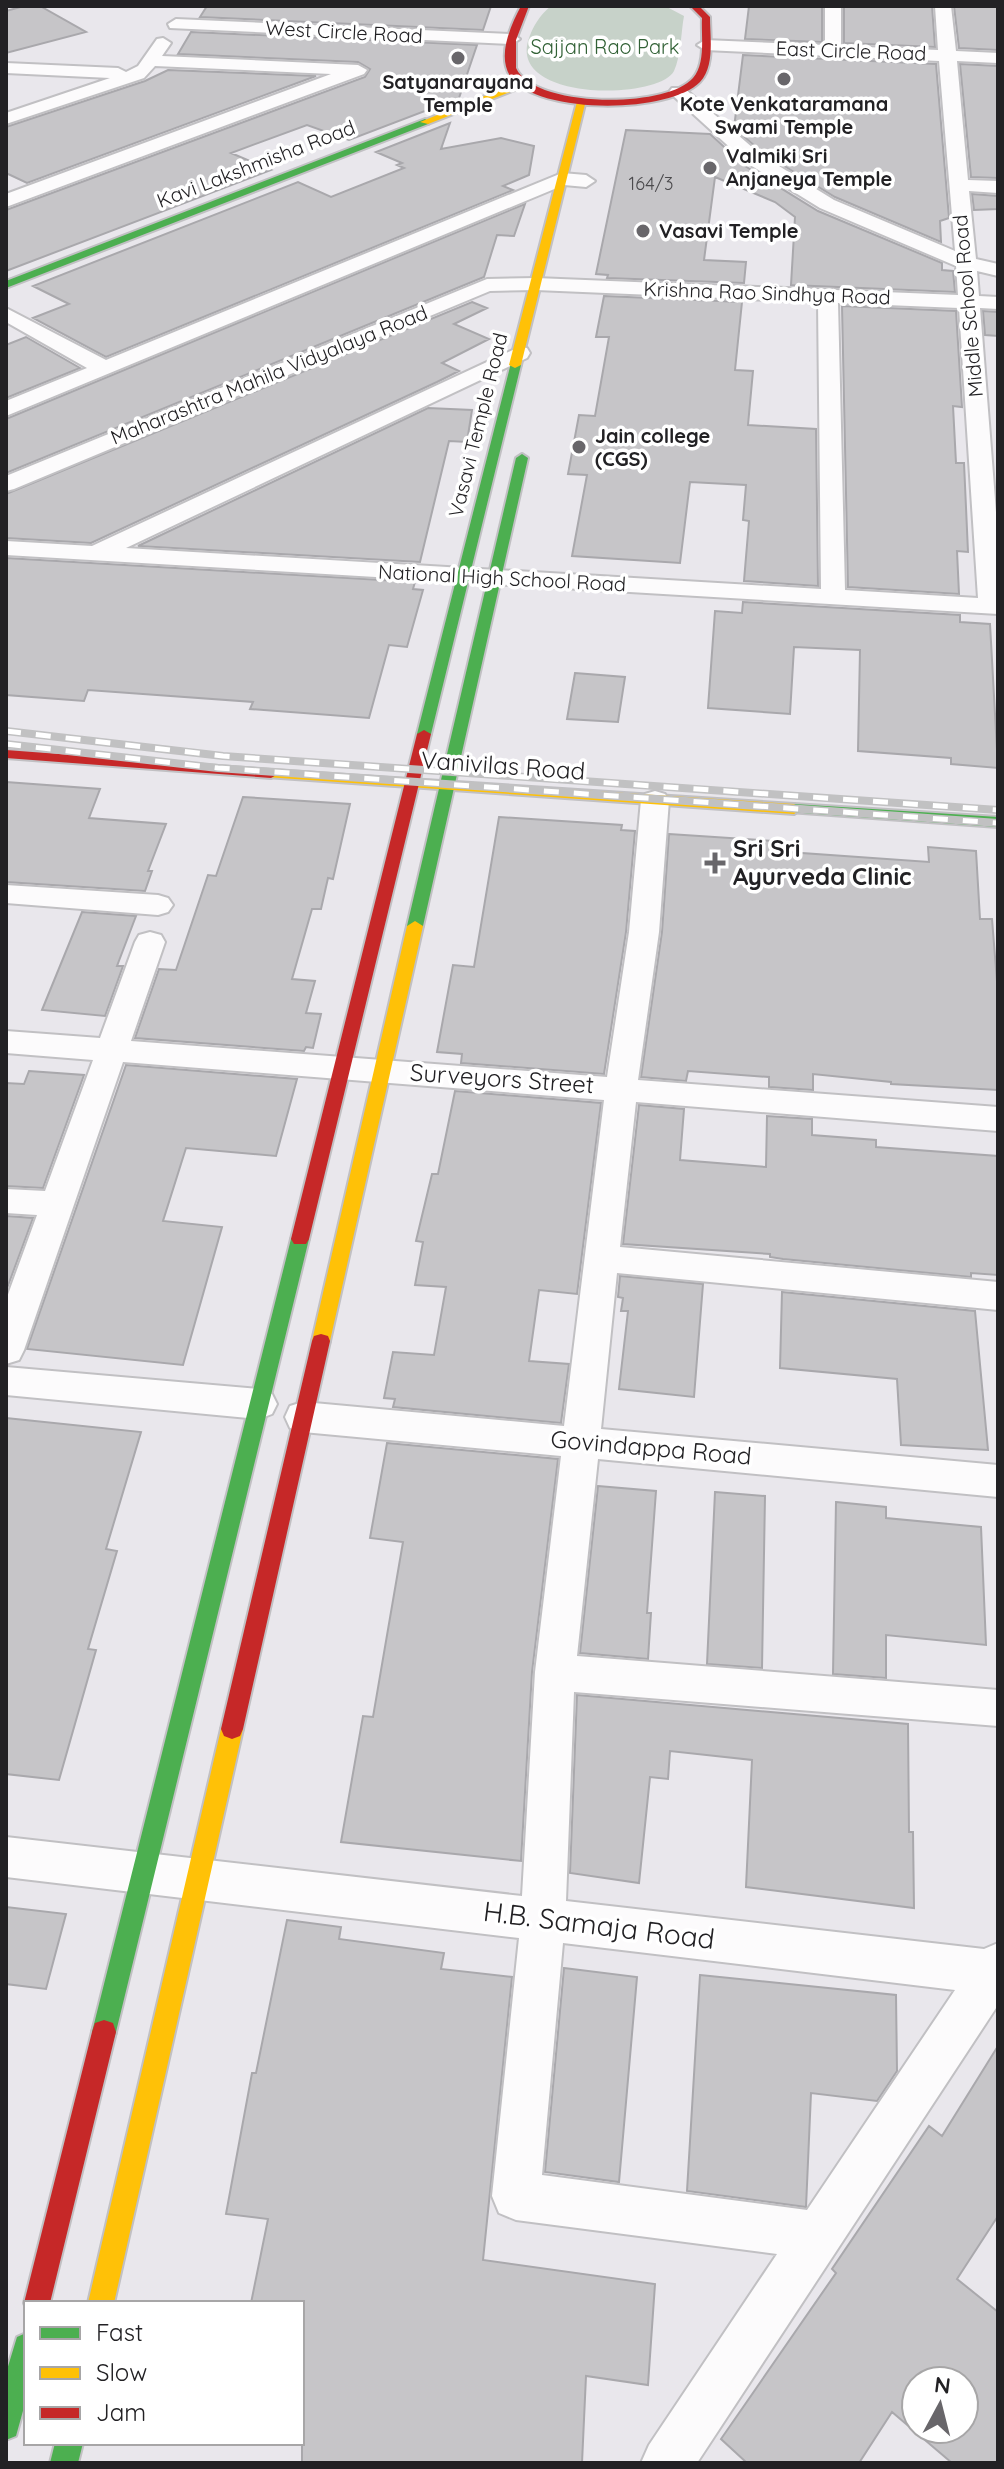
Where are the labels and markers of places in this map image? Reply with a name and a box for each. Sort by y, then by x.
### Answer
marker: Satyanarayana Temple [449,49,467,67]
place label: Satyanarayana Temple [382,69,534,117]
marker: Kote Venkataramana Swami Temple [775,70,793,88]
place label: Kote Venkataramana Swami Temple [680,91,888,139]
place label: Valmiki Sri Anjaneya Temple [726,143,892,191]
marker: Valmiki Sri Anjaneya Temple [701,159,719,177]
place label: Vasavi Temple [659,218,798,243]
marker: Vasavi Temple [634,222,652,240]
place label: Jain college (CGS) [595,423,710,471]
marker: Jain college (CGS) [570,438,588,456]
place label: Sri Sri Ayurveda Clinic [733,833,912,891]
marker: Sri Sri Ayurveda Clinic [704,852,726,874]

